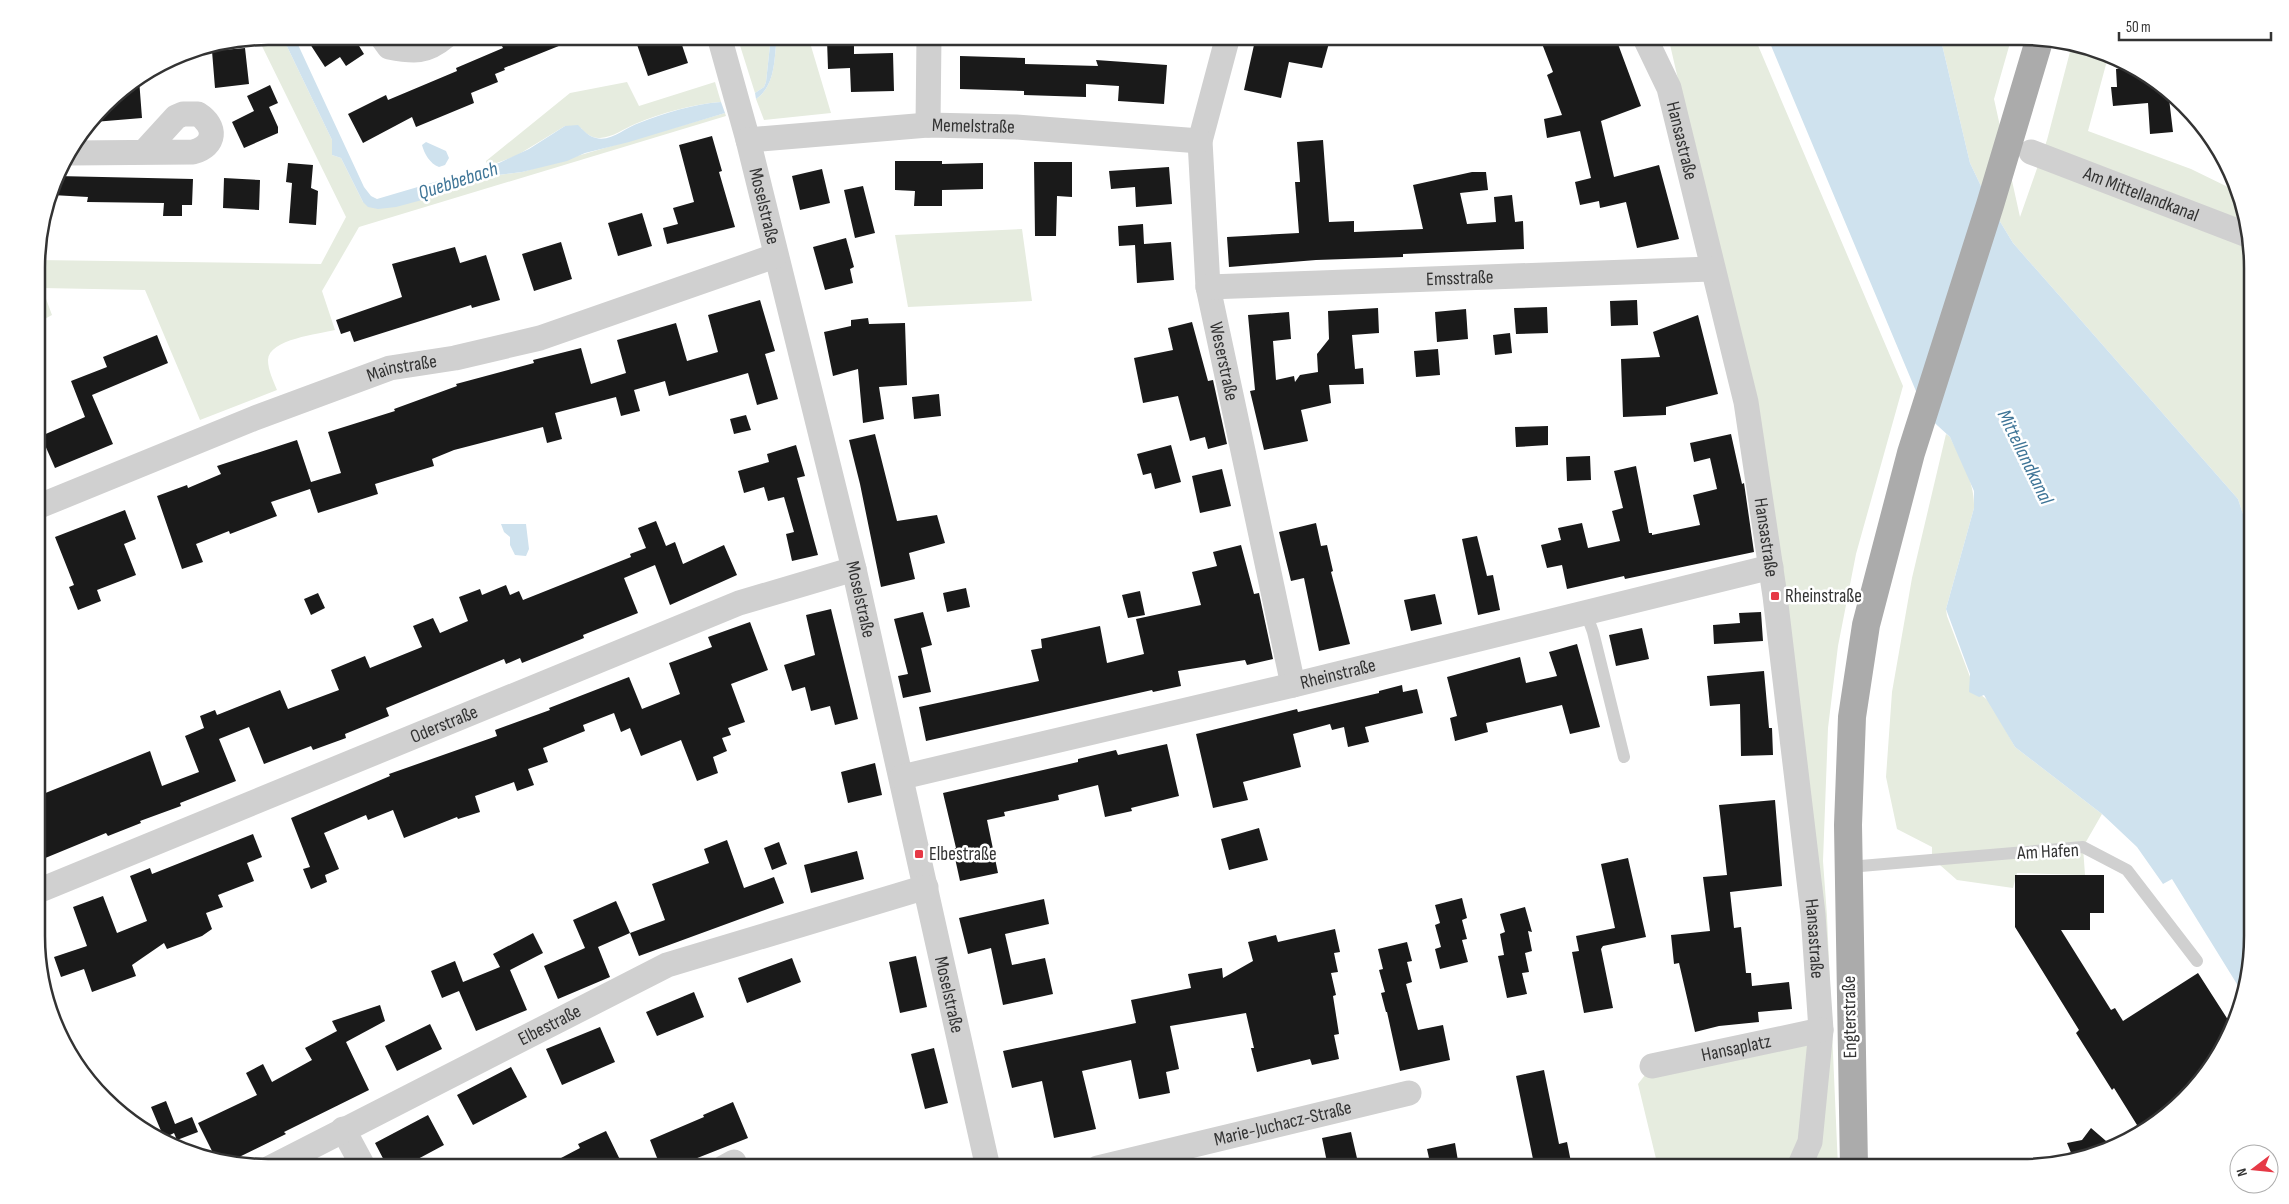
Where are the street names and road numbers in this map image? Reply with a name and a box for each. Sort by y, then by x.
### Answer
street label: Hansastraße [1661,99,1703,182]
street label: Memelstraße [932,114,1015,138]
street label: Am Mittellandkanal [2079,161,2202,227]
street label: Moselstraße [744,165,785,247]
street label: Emsstraße [1426,265,1494,291]
street label: Weserstraße [1204,320,1244,403]
street label: Mainstraße [364,349,438,387]
street label: Hansastraße [1749,496,1784,579]
street label: Moselstraße [841,559,881,640]
street label: Rheinstraße [1298,654,1378,694]
street label: Oderstraße [407,700,481,748]
street label: Am Hafen [2016,839,2079,865]
street label: Hansastraße [1800,897,1829,979]
street label: Moselstraße [929,954,969,1035]
street label: Engterstraße [1838,975,1862,1059]
street label: Elbestraße [514,999,585,1051]
street label: Hansaplatz [1699,1029,1773,1067]
street label: Marie-Juchacz-Straße [1212,1096,1354,1151]

